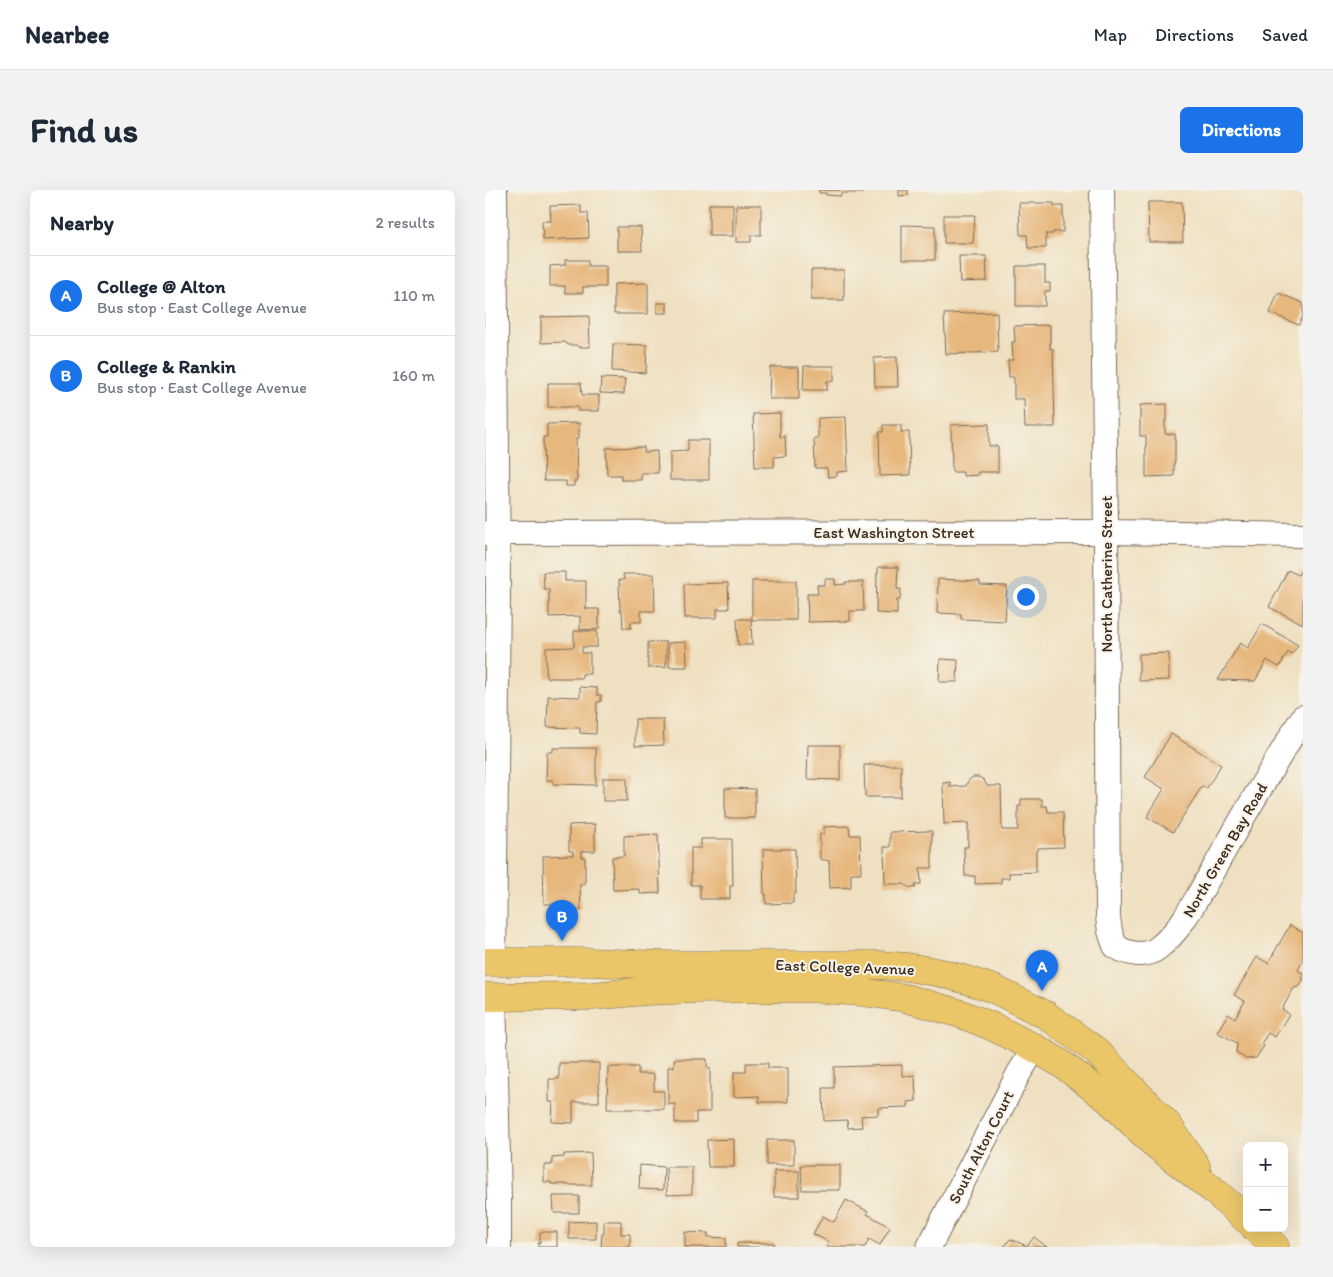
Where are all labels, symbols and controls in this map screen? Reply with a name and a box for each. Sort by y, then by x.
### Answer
text: Nearbee [25,20,109,49]
text: Map [1094,24,1127,46]
text: Directions [1155,24,1234,46]
text: Saved [1262,24,1308,46]
button: Directions [1180,107,1303,153]
text: Find us [30,109,138,151]
text: Nearby [50,210,114,235]
text: 2 results [375,213,435,232]
text: College @ Alton [97,275,226,298]
text: A [61,286,71,305]
text: 110 m [393,286,435,305]
text: Bus stop · East College Avenue [97,298,307,317]
text: College & Rankin [97,355,236,378]
text: B [61,366,71,385]
text: 160 m [392,366,435,385]
text: Bus stop · East College Avenue [97,378,307,397]
street label: North Catherine Street [1097,496,1116,652]
street label: East Washington Street [813,523,975,542]
your location [1013,584,1039,610]
street label: North Green Bay Road [1179,779,1271,921]
pin: B [546,900,578,941]
pin: A [1026,950,1058,991]
street label: East College Avenue [775,955,915,979]
street label: South Alton Court [944,1087,1018,1207]
map controls [1243,1142,1288,1232]
button: + [1243,1142,1288,1187]
button: − [1243,1187,1288,1232]

